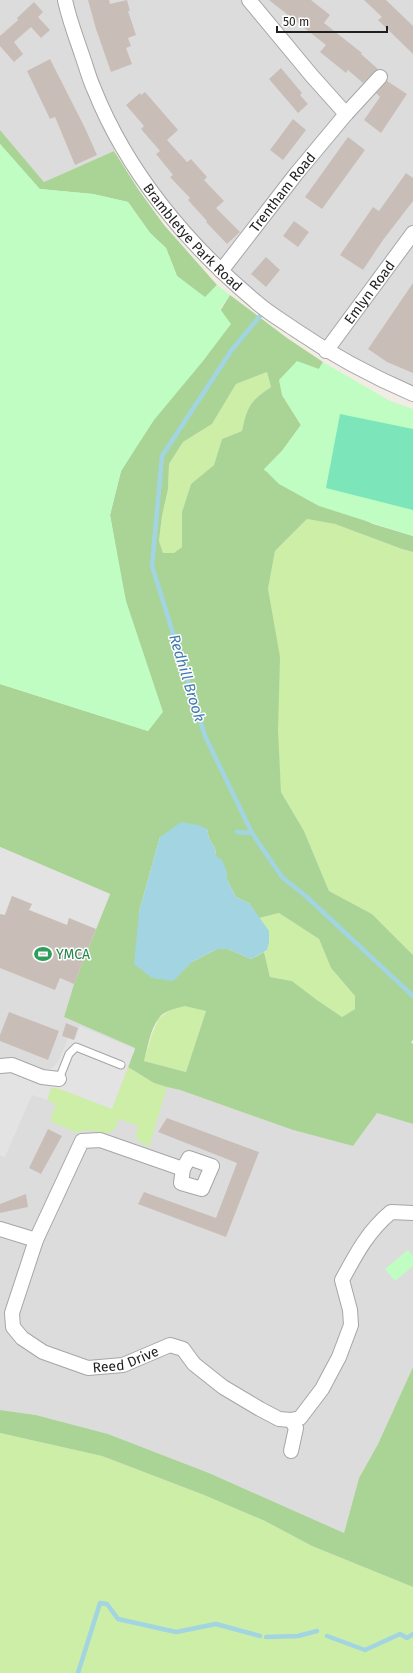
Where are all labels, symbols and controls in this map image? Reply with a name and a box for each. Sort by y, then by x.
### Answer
scale bar [277,8,387,34]
text: 50 m [283,15,309,29]
street label: Trentham Road [246,149,319,236]
street label: Brambletye Park Road [139,180,246,295]
street label: Emlyn Road [341,258,399,328]
water label: Redhill Brook [165,632,209,724]
sports icon: YMCA [33,944,53,964]
place label: YMCA [56,946,90,963]
street label: Reed Drive [92,1343,161,1377]

